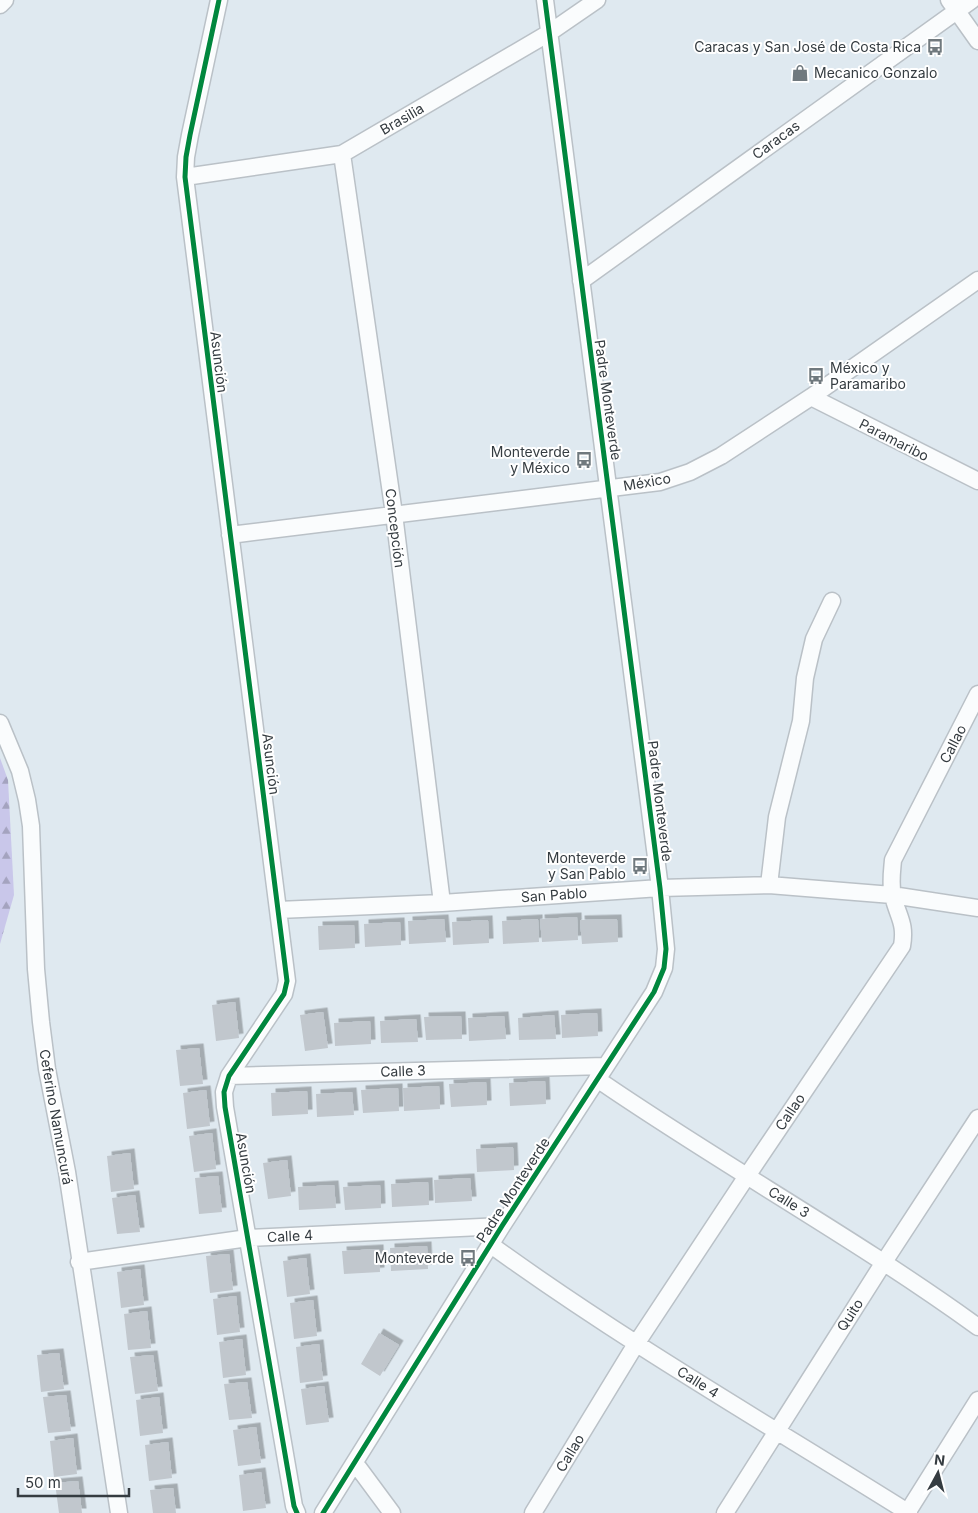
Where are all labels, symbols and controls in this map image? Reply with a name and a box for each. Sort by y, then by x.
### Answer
bus stop icon: Caracas y San José de Costa Rica [925,37,945,57]
place label: Caracas y San José de Costa Rica [694,38,921,55]
shop icon: Mecanico Gonzalo [790,63,810,83]
place label: Mecanico Gonzalo [814,64,937,81]
street label: Brasilia [377,99,427,138]
street label: Caracas [749,117,803,163]
street label: Asunción [207,330,232,394]
street label: Padre Monteverde [592,338,625,461]
place label: México y Paramaribo [830,359,906,392]
bus stop icon: México y Paramaribo [806,366,826,386]
street label: Paramaribo [857,415,932,464]
place label: Monteverde y México [491,443,570,476]
bus stop icon: Monteverde y México [574,450,594,470]
street label: México [622,469,672,494]
street label: Concepción [382,487,409,569]
street label: Callao [936,722,969,766]
street label: Asunción [259,732,284,796]
street label: Padre Monteverde [645,740,676,862]
place label: Monteverde y San Pablo [547,849,626,882]
bus stop icon: Monteverde y San Pablo [630,856,650,876]
street label: San Pablo [520,884,588,905]
street label: Ceferino Namuncurá [36,1048,77,1186]
street label: Calle 3 [380,1061,426,1080]
street label: Callao [771,1090,808,1134]
street label: Asunción [233,1131,260,1195]
street label: Padre Monteverde [472,1134,553,1245]
street label: Calle 3 [765,1182,813,1221]
street label: Calle 4 [267,1226,313,1245]
bus stop icon: Monteverde [458,1248,478,1268]
place label: Monteverde [375,1249,454,1266]
street label: Quito [833,1295,866,1334]
street label: Calle 4 [674,1362,722,1401]
street label: Callao [552,1431,587,1475]
north arrow [913,1448,963,1498]
text: N [933,1451,946,1469]
scale bar [18,1466,129,1498]
text: 50 m [25,1473,61,1492]

